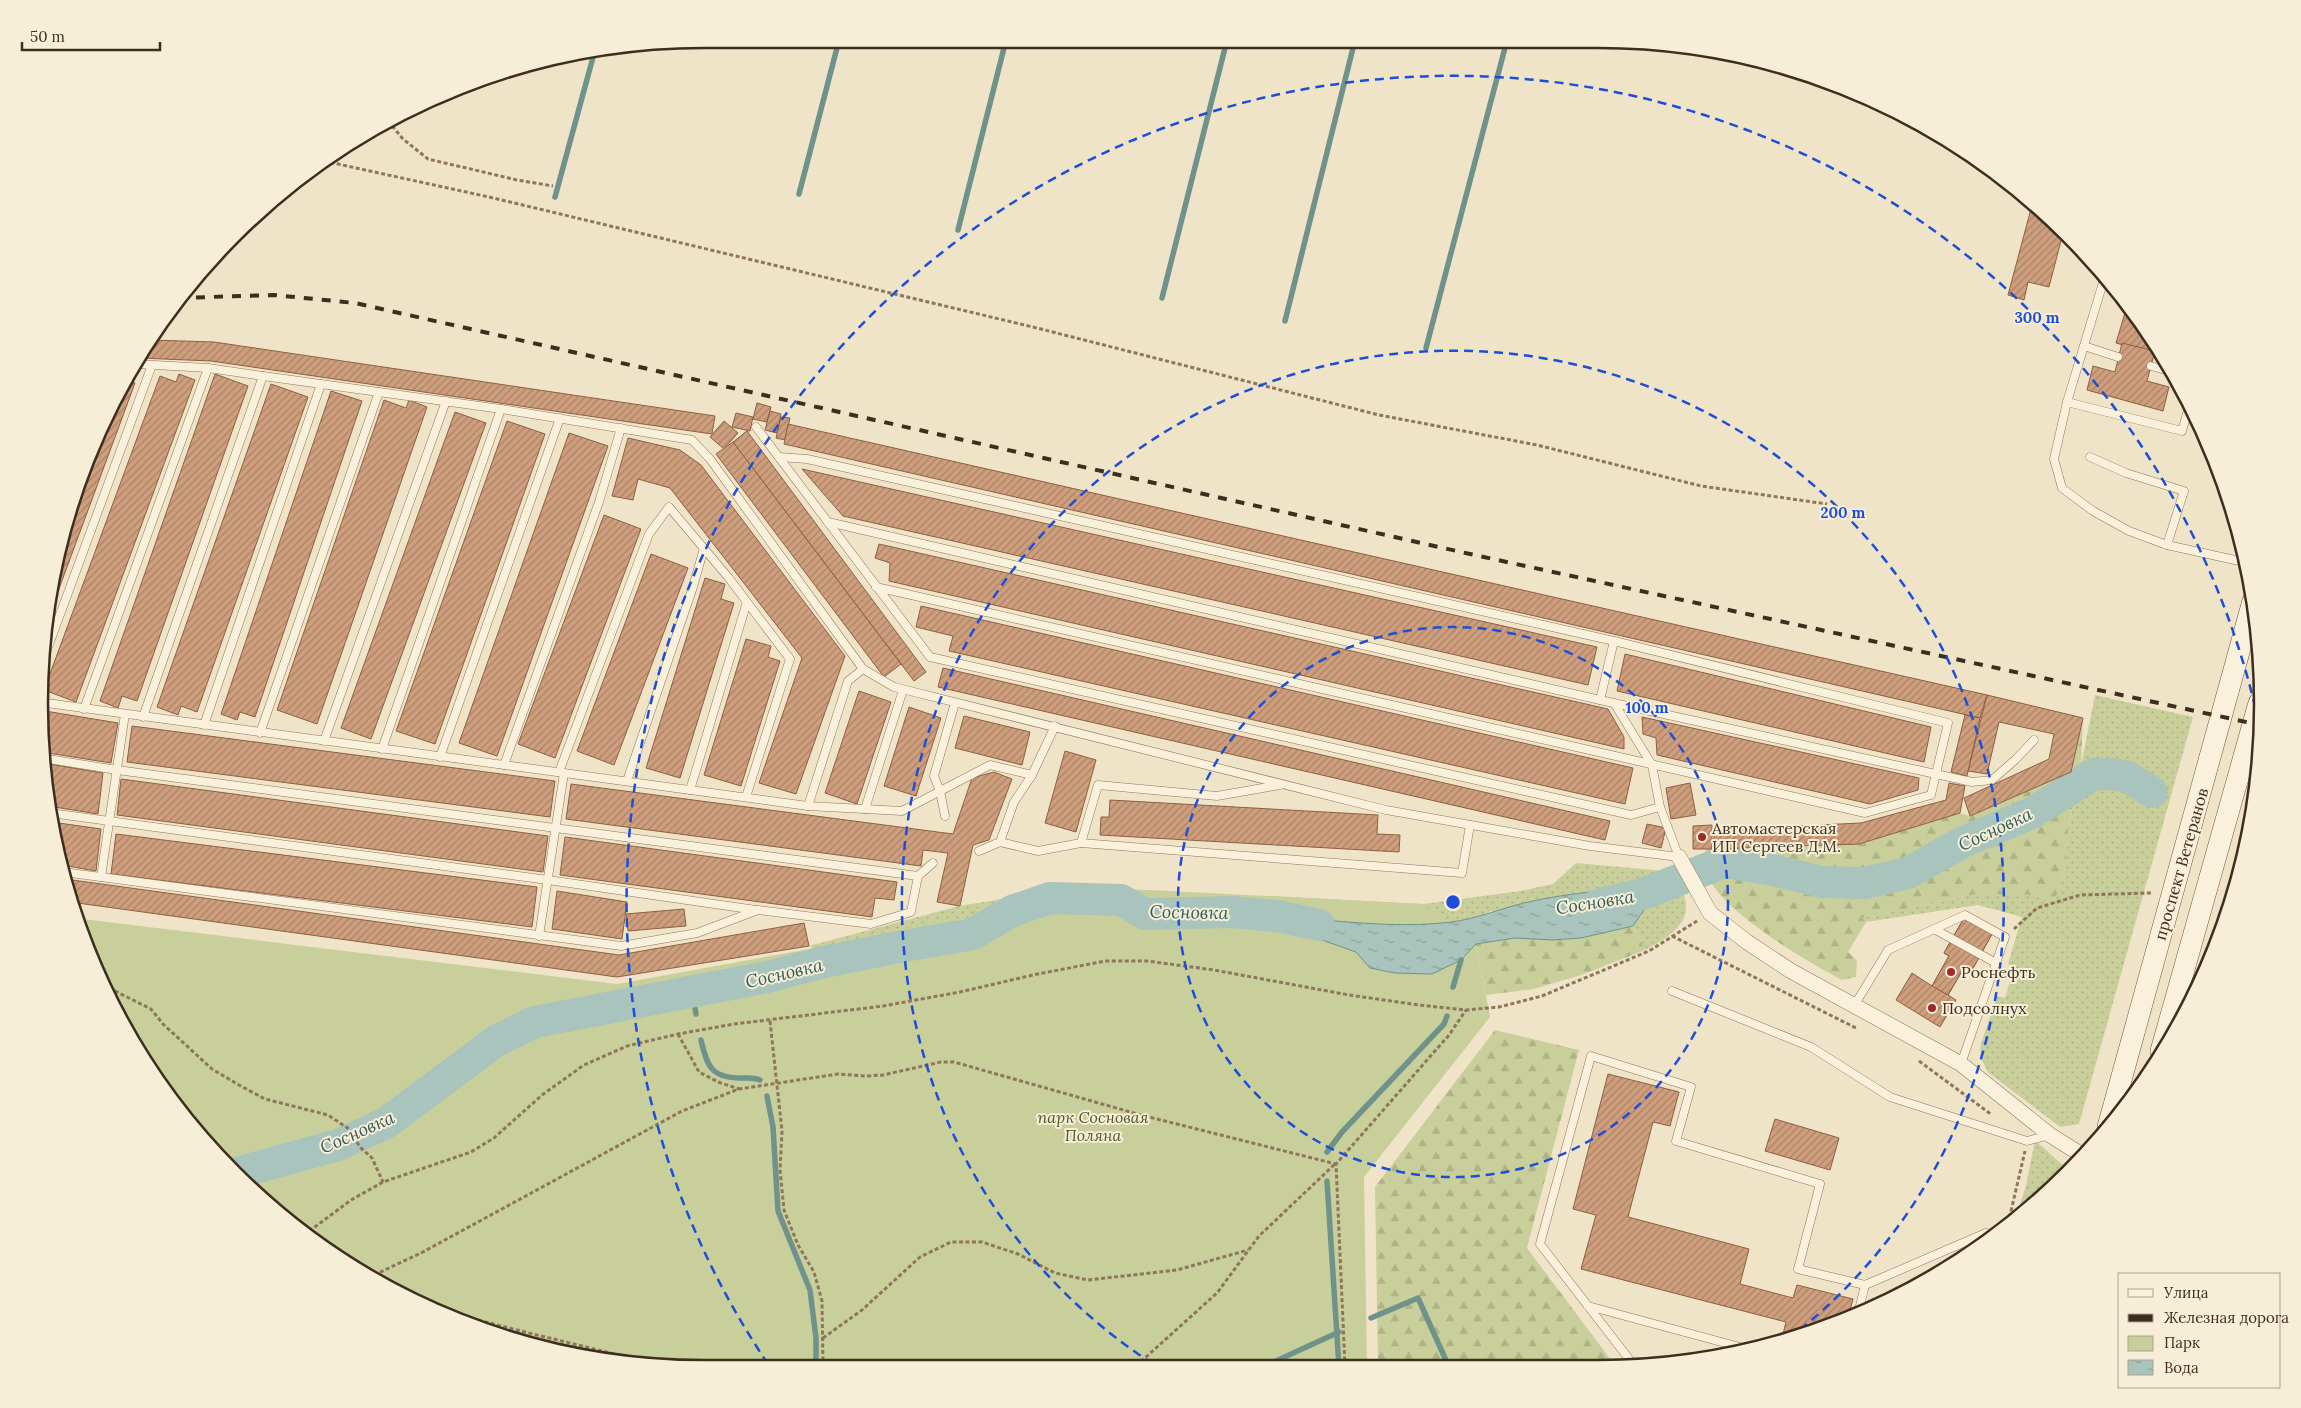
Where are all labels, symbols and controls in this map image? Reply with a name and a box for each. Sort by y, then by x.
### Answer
scale bar [22,20,160,52]
text: 50 m [30,27,65,46]
text: 300 m [2014,308,2060,327]
text: 200 m [1821,503,1866,522]
text: 100 m [1626,698,1669,717]
street label: проспект Ветеранов [2150,786,2212,942]
water label: Сосновка [1954,802,2036,856]
place label: Автомастерская ИП Сергеев Д.М. [1711,818,1841,856]
marker: Автомастерская ИП Сергеев Д.М. [1696,831,1708,843]
water label: Сосновка [1554,884,1636,920]
centre of rings [1444,893,1462,911]
water label: Сосновка [1149,900,1229,924]
water label: Сосновка [743,953,825,993]
place label: Роснефть [1961,962,2036,982]
marker: Роснефть [1945,966,1957,978]
place label: Подсолнух [1942,998,2027,1018]
marker: Подсолнух [1926,1002,1938,1014]
water label: Сосновка [316,1105,398,1159]
park label: парк Сосновая Поляна [1037,1107,1149,1145]
legend [2118,1273,2281,1388]
text: Улица [2163,1283,2209,1302]
text: Железная дорога [2164,1308,2289,1327]
text: Парк [2164,1333,2200,1352]
text: Вода [2164,1358,2199,1377]

